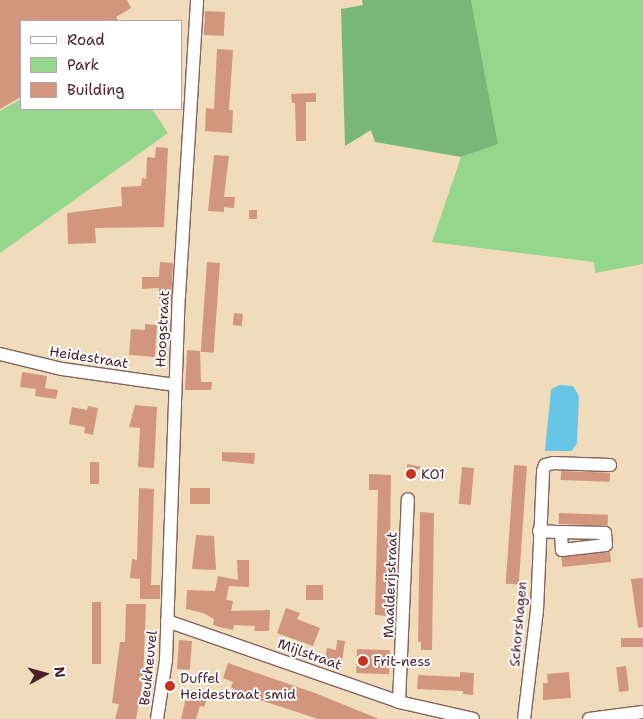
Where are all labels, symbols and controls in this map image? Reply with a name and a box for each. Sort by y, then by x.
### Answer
legend [20,20,182,110]
text: Road [67,30,105,50]
text: Park [67,55,99,75]
text: Building [67,80,124,100]
street label: Hoogstraat [152,290,172,368]
street label: Heidestraat [48,342,130,372]
place label: KO1 [421,466,445,482]
marker: KO1 [405,468,417,480]
street label: Maalderijstraat [380,532,400,638]
street label: Schorshagen [506,580,530,668]
street label: Beukheuvel [136,630,160,706]
street label: Mijlstraat [276,635,344,673]
north arrow [20,649,70,699]
place label: Frit-ness [373,653,431,669]
marker: Frit-ness [357,655,369,667]
text: N [50,666,69,679]
place label: Duffel Heidestraat smid [180,670,296,702]
marker: Duffel Heidestraat smid [164,680,176,692]

